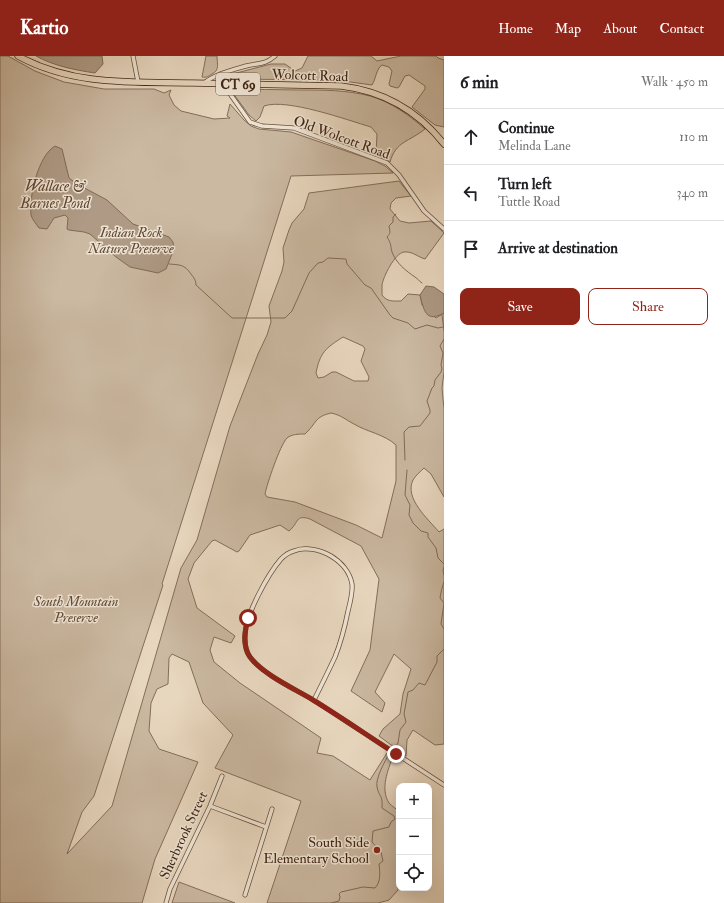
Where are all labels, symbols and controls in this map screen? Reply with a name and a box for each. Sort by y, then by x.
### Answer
text: Kartio [20,16,68,40]
text: Home [498,20,533,37]
text: Map [555,20,581,37]
text: About [603,20,637,37]
text: Contact [659,20,704,37]
street label: Wolcott Road [270,66,349,85]
text: 6 min [460,72,499,93]
road number: CT 69 [216,73,260,95]
text: Walk · 450 m [641,74,708,90]
street label: Old Wolcott Road [291,112,393,163]
text: Continue [498,119,554,138]
icon: ahead [460,126,482,148]
text: 110 m [679,129,708,145]
text: Melinda Lane [498,138,571,154]
text: Turn left [498,175,552,194]
water label: Wallace & Barnes Pond [19,177,92,213]
icon: left [460,182,482,204]
text: 340 m [677,185,708,201]
text: Tuttle Road [498,194,560,210]
park label: Indian Rock Nature Preserve [87,224,174,257]
icon: arrive [460,238,482,260]
text: Arrive at destination [498,239,618,258]
button: Save [460,288,580,325]
button: Share [588,288,708,325]
park label: South Mountain Preserve [33,593,119,626]
route start [239,609,257,627]
route end [387,745,405,763]
map controls [396,783,432,891]
button: + [396,783,432,819]
street label: Sherbrook Street [156,788,211,882]
button: − [396,819,432,855]
place label: South Side Elementary School [263,834,369,868]
marker: South Side Elementary School [372,845,382,855]
button: locate [396,855,432,891]

